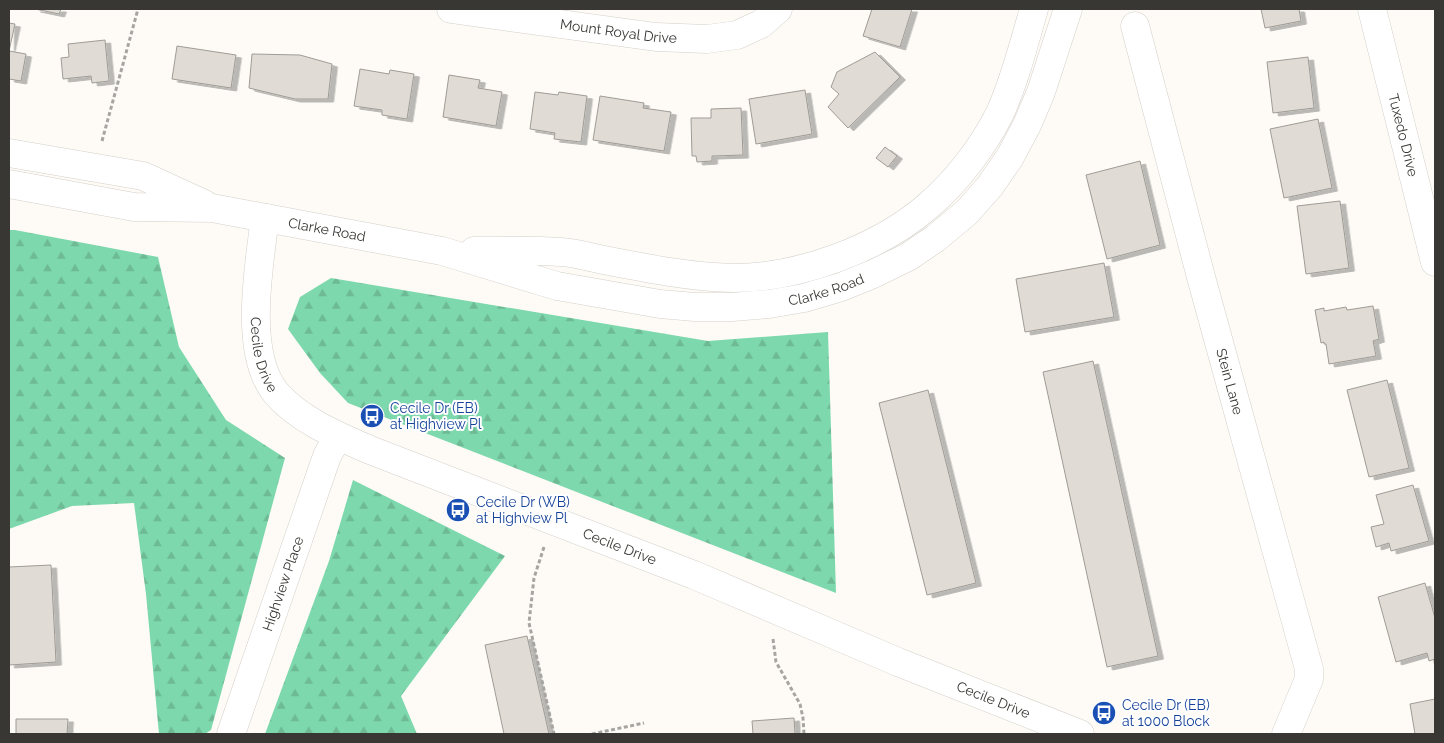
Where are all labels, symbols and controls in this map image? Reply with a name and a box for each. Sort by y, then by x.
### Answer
street label: Mount Royal Drive [559,16,677,46]
street label: Tuxedo Drive [1385,92,1421,178]
street label: Clarke Road [287,214,367,245]
street label: Clarke Road [787,271,866,309]
street label: Cecile Drive [248,317,281,395]
street label: Stein Lane [1213,347,1247,417]
place label: Cecile Dr (EB) at Highview Pl [390,400,482,432]
bus stop icon: Cecile Dr (EB) at Highview Pl [359,403,385,429]
place label: Cecile Dr (WB) at Highview Pl [476,494,570,526]
bus stop icon: Cecile Dr (WB) at Highview Pl [445,497,471,523]
street label: Cecile Drive [581,525,659,568]
street label: Highview Place [259,534,307,633]
street label: Cecile Drive [954,678,1032,721]
place label: Cecile Dr (EB) at 1000 Block [1122,697,1210,729]
bus stop icon: Cecile Dr (EB) at 1000 Block [1091,700,1117,726]

